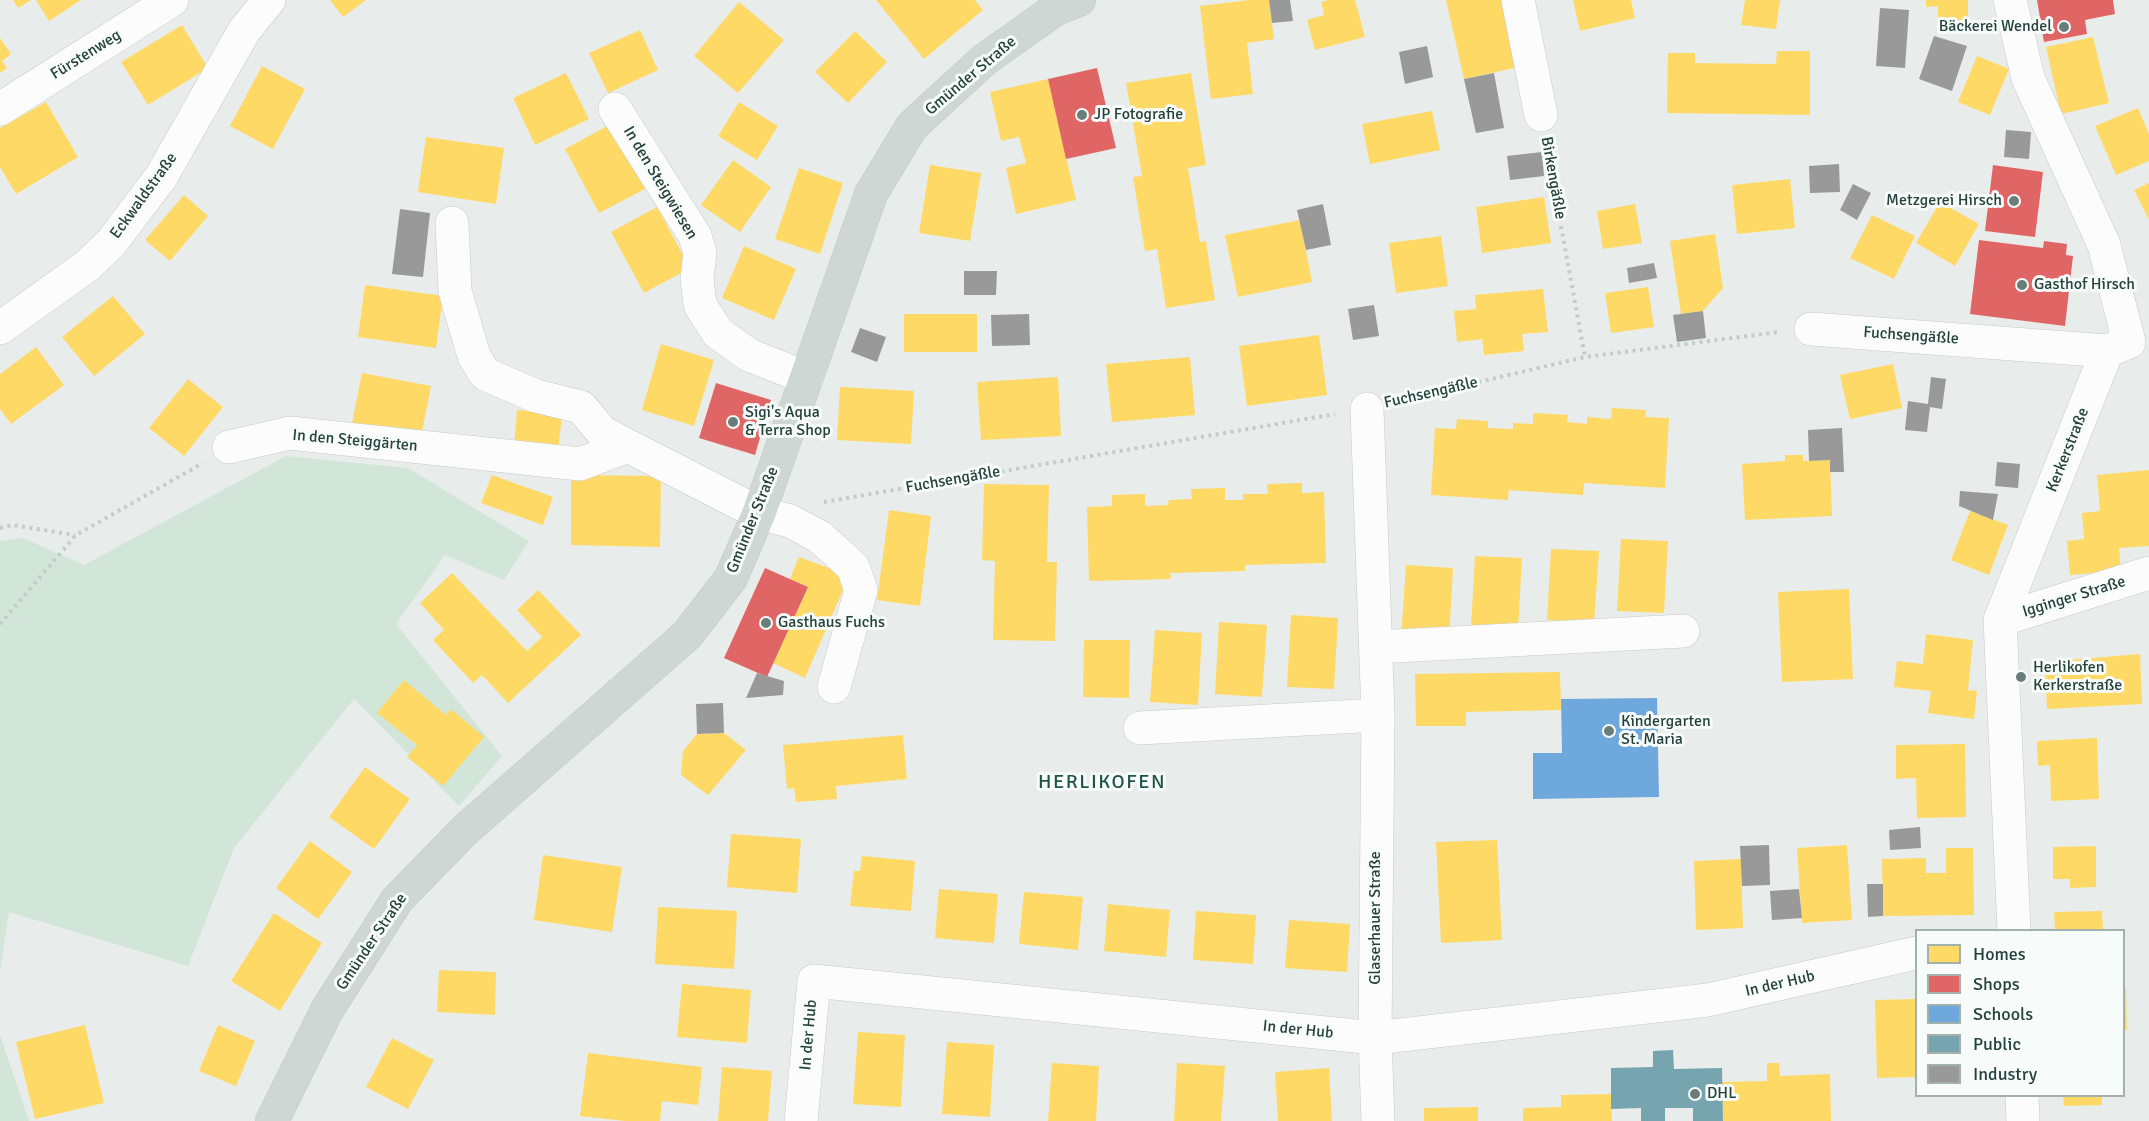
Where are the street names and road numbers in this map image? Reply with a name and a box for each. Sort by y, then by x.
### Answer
street label: Fürstenweg [47,26,125,84]
street label: Gmünder Straße [922,32,1020,120]
street label: In den Steigwiesen [619,123,701,243]
street label: Birkengäßle [1536,135,1570,221]
street label: Eckwaldstraße [106,149,182,243]
street label: Fuchsengäßle [1863,323,1959,349]
street label: Fuchsengäßle [1382,373,1480,413]
street label: Kerkerstraße [2042,405,2094,495]
street label: In den Steiggärten [292,426,418,456]
street label: Fuchsengäßle [904,462,1002,498]
street label: Gmünder Straße [723,464,783,576]
street label: Igginger Straße [2020,572,2128,622]
street label: Glaserhauer Straße [1366,851,1386,985]
street label: Gmünder Straße [332,890,412,994]
street label: In der Hub [1743,967,1817,1001]
street label: In der Hub [796,999,822,1071]
street label: In der Hub [1262,1017,1334,1043]

